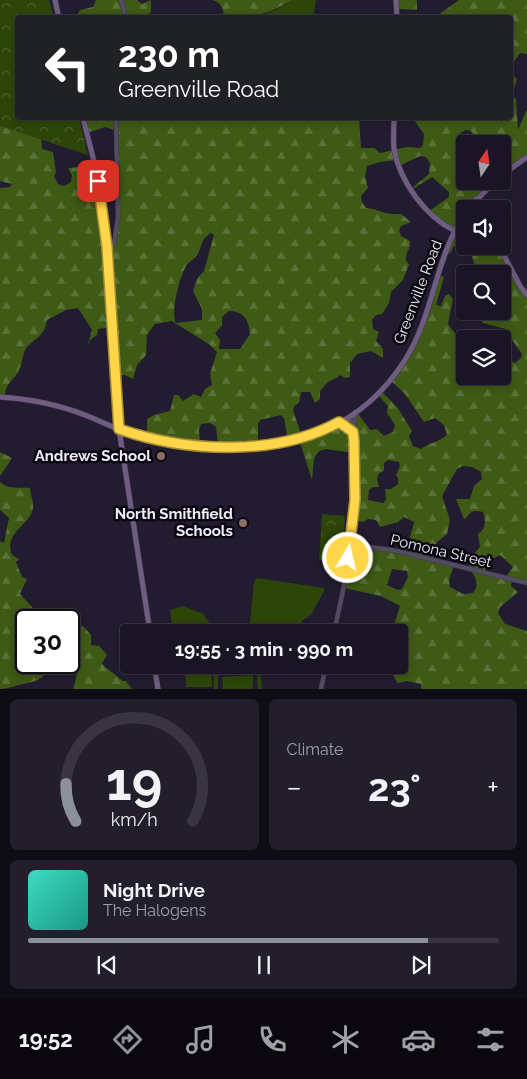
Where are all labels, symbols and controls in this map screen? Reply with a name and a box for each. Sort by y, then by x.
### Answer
text: 230 m [118,34,220,75]
icon: left [35,35,100,100]
text: Greenville Road [118,76,279,102]
north arrow [456,135,511,190]
map controls [456,135,511,385]
pin [77,160,119,202]
icon: arrive [84,167,112,195]
button: sound [456,200,511,255]
street label: Greenville Road [390,237,446,347]
button: search [456,265,511,320]
button: layers [456,330,511,385]
place label: Andrews School [35,447,151,465]
marker: Andrews School [155,450,167,462]
place label: North Smithfield Schools [115,505,233,540]
marker: North Smithfield Schools [237,517,249,529]
position arrow [321,531,373,583]
street label: Pomona Street [389,531,493,571]
speed limit sign: 30 [15,609,80,674]
text: 19:55 · 3 min · 990 m [175,638,353,660]
text: Climate [287,740,343,759]
text: 19 [106,751,162,812]
text: 23° [368,765,421,810]
text: − [287,771,302,804]
text: + [487,771,499,804]
text: km/h [111,809,158,830]
text: Night Drive [103,879,205,901]
text: The Halogens [103,901,206,920]
icon: previous [93,951,121,979]
icon: pause [250,951,278,979]
icon: next [407,951,435,979]
icon: directions [110,1022,145,1057]
icon: music [183,1022,218,1057]
icon: phone [255,1022,290,1057]
icon: climate [328,1022,363,1057]
icon: car [401,1022,436,1057]
icon: filters [473,1022,508,1057]
text: 19:52 [19,1026,73,1052]

